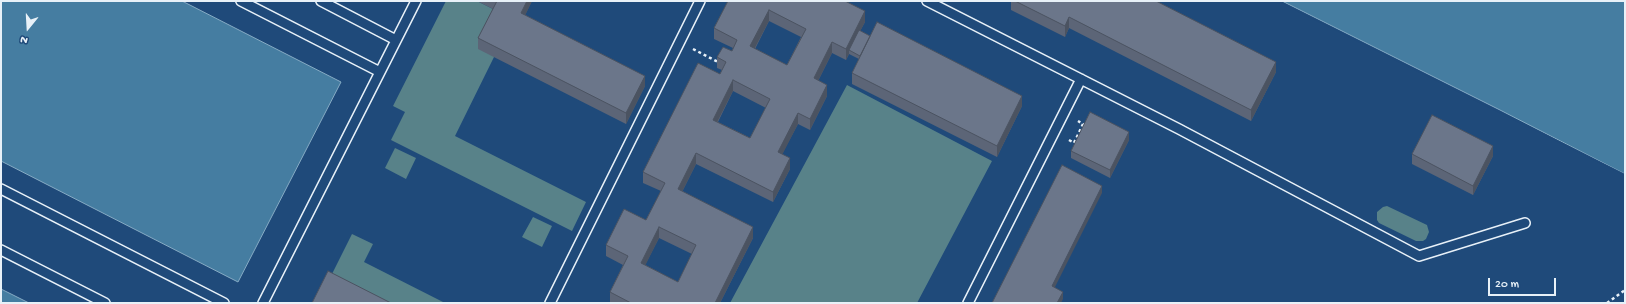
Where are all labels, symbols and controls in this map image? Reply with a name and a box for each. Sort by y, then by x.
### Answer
north arrow [8,8,48,48]
text: N [19,33,30,46]
scale bar [1490,270,1558,296]
text: 20 m [1495,278,1519,292]

